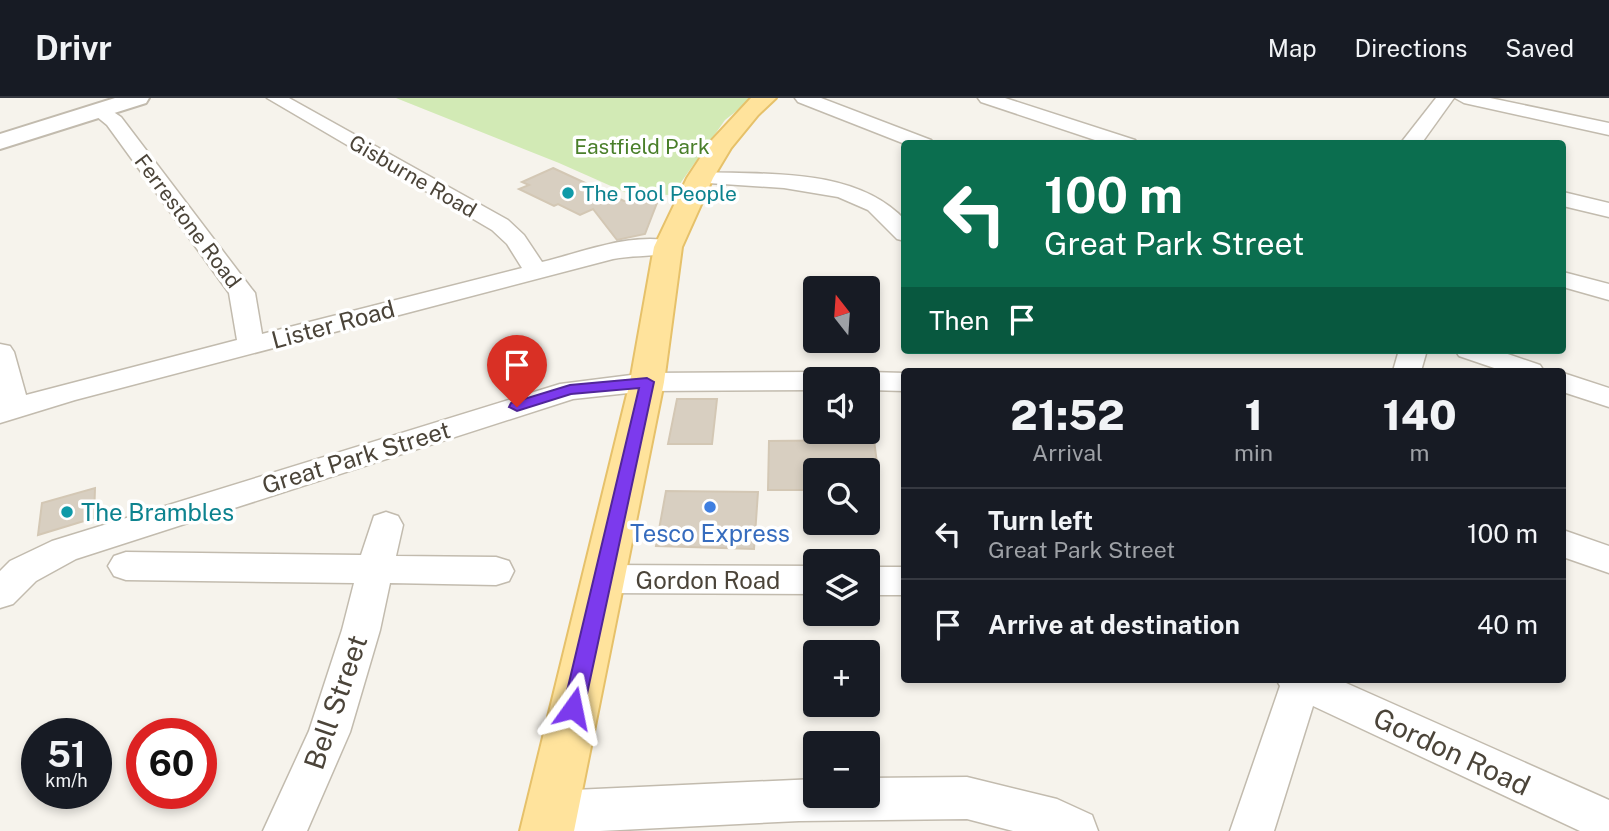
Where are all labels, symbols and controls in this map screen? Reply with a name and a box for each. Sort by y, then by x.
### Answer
text: Drivr [35,29,112,67]
text: Map [1268,34,1317,62]
text: Directions [1355,34,1467,62]
text: Saved [1505,34,1574,62]
street label: Gisburne Road [345,129,481,223]
park label: Eastfield Park [574,134,710,159]
street label: Ferrestone Road [130,149,246,293]
text: 100 m [1044,166,1183,224]
icon: left [929,168,1020,259]
place label: The Tool People [582,181,737,206]
marker: The Tool People [560,185,576,201]
text: Great Park Street [1044,225,1304,262]
north arrow [803,276,880,354]
map controls [803,276,880,808]
street label: Lister Road [268,294,398,354]
icon: arrive [1003,301,1041,339]
text: Then [929,305,989,336]
pin [487,335,547,407]
icon: arrive [498,346,536,384]
button: sound [803,367,880,444]
text: 21:52 [1010,390,1125,439]
text: 1 [1244,390,1263,439]
text: 140 [1382,390,1457,439]
street label: Great Park Street [259,415,453,499]
text: Arrival [1032,439,1103,466]
text: min [1234,439,1273,466]
text: m [1410,439,1429,466]
button: search [803,458,880,535]
place label: The Brambles [81,498,234,526]
marker: Tesco Express [702,499,718,515]
marker: The Brambles [59,504,75,520]
text: Turn left [988,505,1093,536]
icon: left [929,515,967,553]
text: 100 m [1467,518,1538,549]
place label: Tesco Express [630,519,790,547]
text: Great Park Street [988,536,1175,563]
button: layers [803,549,880,626]
street label: Gordon Road [636,566,780,594]
icon: arrive [929,606,967,644]
text: Arrive at destination [988,609,1240,640]
text: 40 m [1477,609,1538,640]
street label: Bell Street [297,631,373,773]
button: + [803,640,880,717]
position arrow [536,671,610,745]
street label: Gordon Road [1368,700,1536,802]
speed limit sign: 60 [126,718,217,809]
button: − [803,731,880,808]
text: 51 [47,734,86,775]
text: km/h [45,770,88,791]

